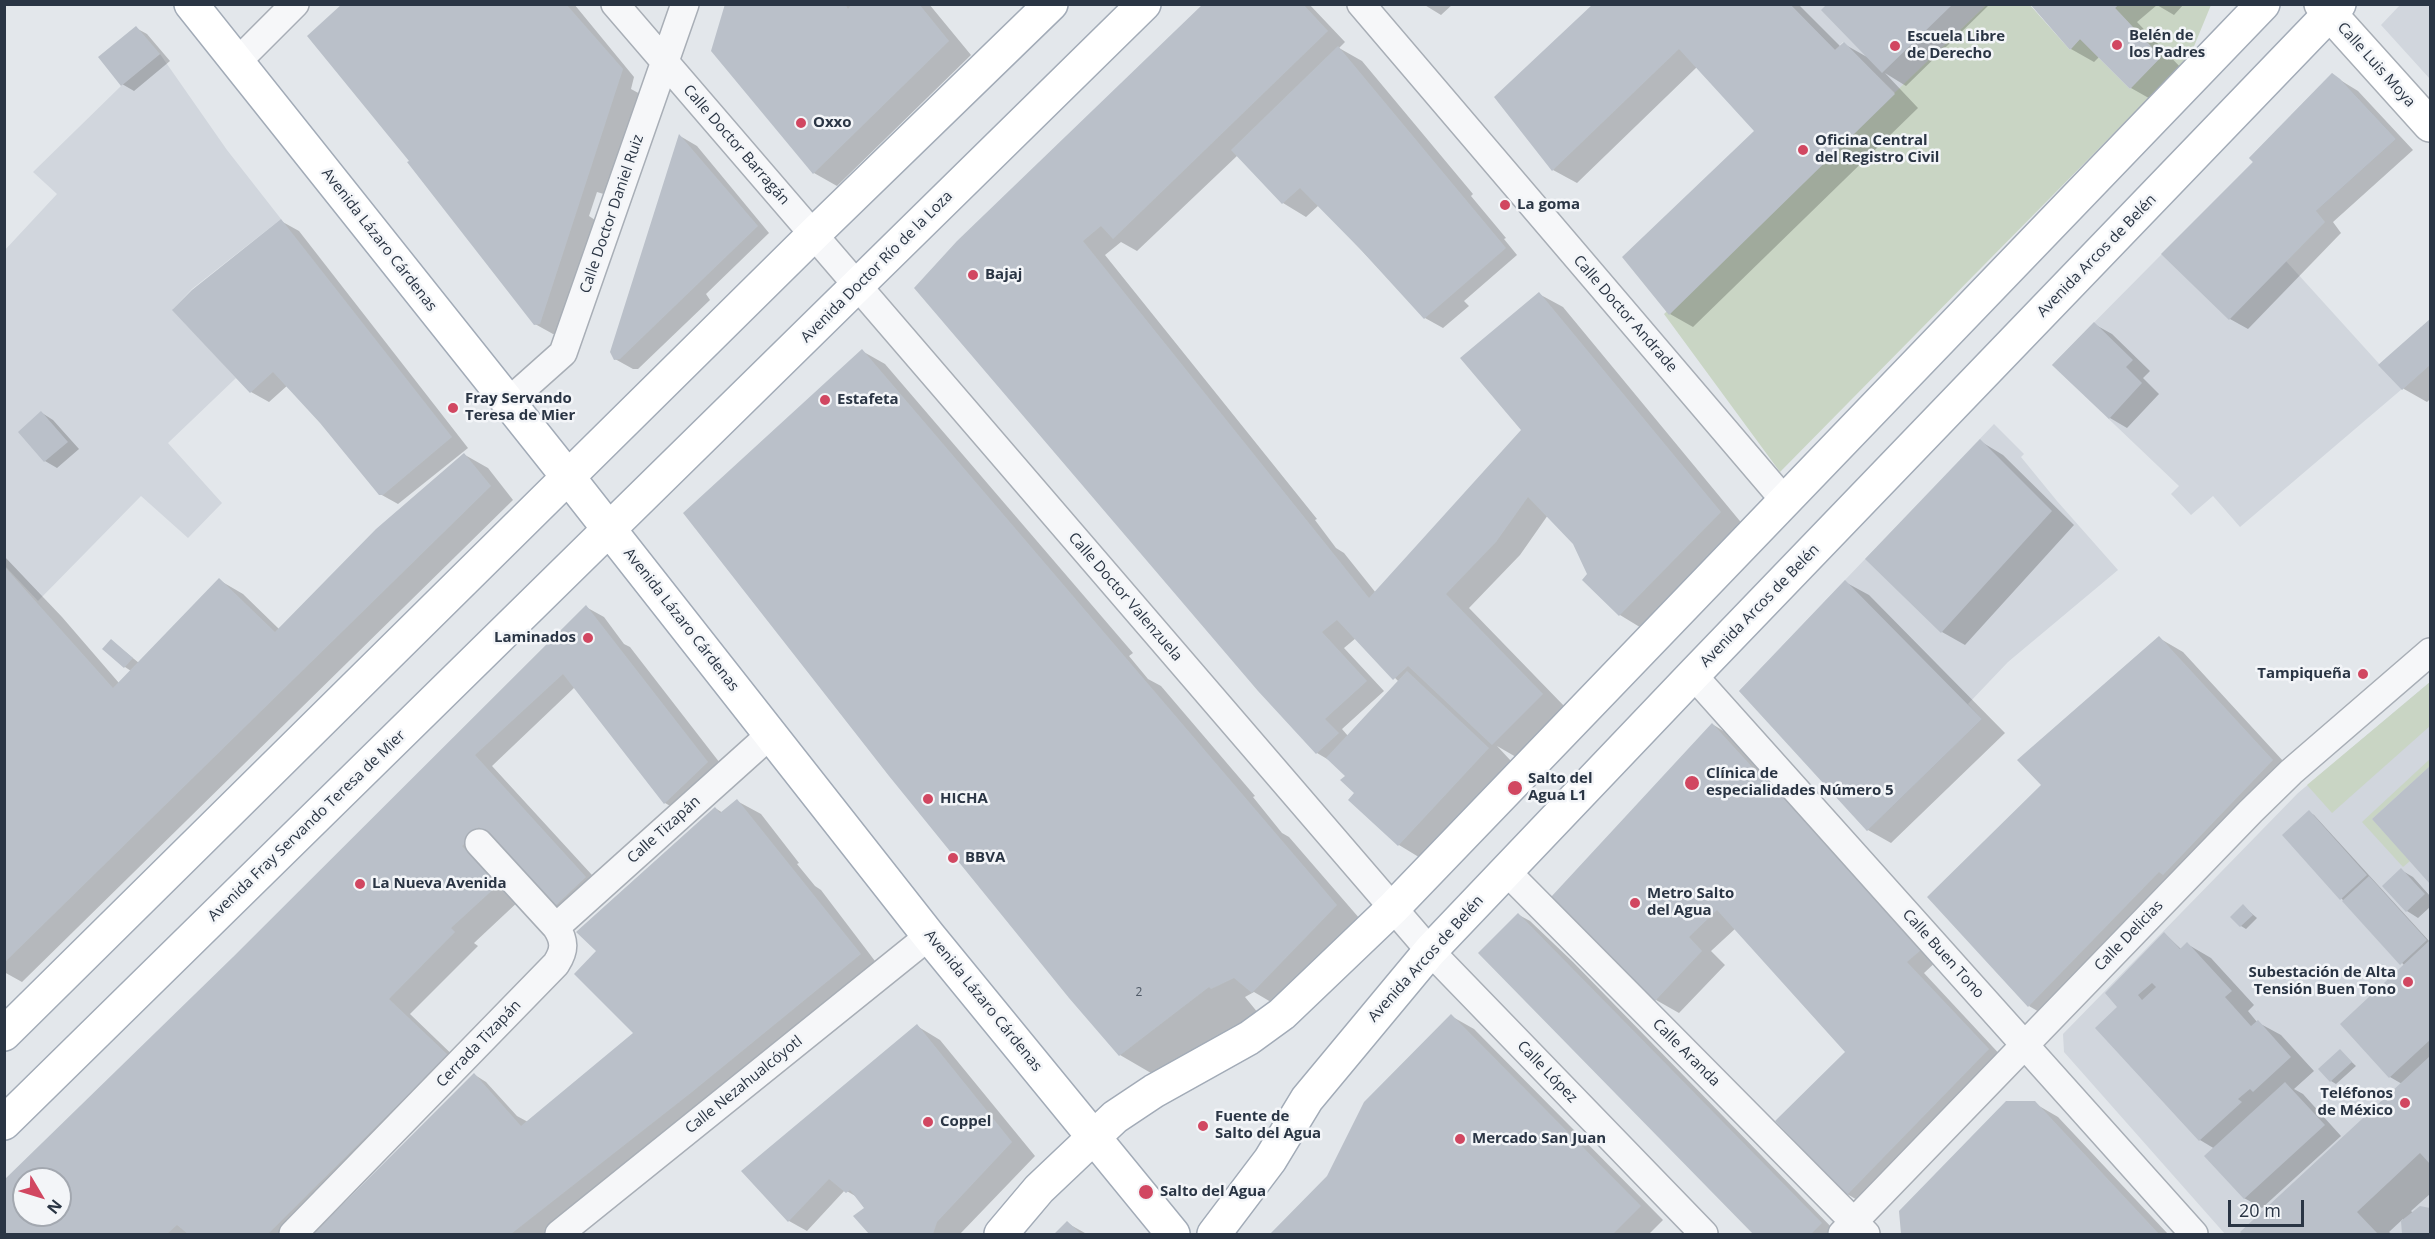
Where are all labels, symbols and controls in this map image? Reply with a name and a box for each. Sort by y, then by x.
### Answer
street label: Calle Luis Moya [2333,19,2419,111]
place label: Belén de los Padres [2129,27,2205,62]
place label: Escuela Libre de Derecho [1907,28,2005,63]
marker: Belén de los Padres [2110,38,2124,52]
marker: Escuela Libre de Derecho [1888,39,1902,53]
street label: Calle Doctor Barragán [679,81,793,209]
place label: Oxxo [813,114,852,132]
marker: Oxxo [794,116,808,130]
street label: Calle Doctor Daniel Ruiz [576,132,648,296]
place label: Oficina Central del Registro Civil [1815,132,1939,167]
marker: Oficina Central del Registro Civil [1796,143,1810,157]
street label: Avenida Lázaro Cárdenas [318,165,440,315]
street label: Avenida Doctor Río de la Loza [797,187,957,347]
street label: Avenida Arcos de Belén [2034,191,2160,321]
place label: La goma [1517,196,1580,214]
marker: La goma [1498,198,1512,212]
street label: Calle Doctor Andrade [1569,252,1681,376]
place label: Bajaj [985,266,1022,284]
marker: Bajaj [966,268,980,282]
place label: Fray Servando Teresa de Mier [465,390,575,425]
place label: Estafeta [837,391,899,409]
marker: Estafeta [818,393,832,407]
marker: Fray Servando Teresa de Mier [446,401,460,415]
street label: Calle Doctor Valenzuela [1064,529,1186,665]
street label: Avenida Arcos de Belén [1697,541,1823,671]
street label: Avenida Lázaro Cárdenas [620,545,742,695]
place label: Laminados [494,629,576,647]
marker: Laminados [581,631,595,645]
place label: Tampiqueña [2257,665,2351,683]
marker: Tampiqueña [2356,667,2370,681]
street label: Avenida Fray Servando Teresa de Mier [205,727,409,925]
place label: Clínica de especialidades Número 5 [1706,765,1894,800]
place label: Salto del Agua L1 [1528,770,1593,805]
marker: Clínica de especialidades Número 5 [1683,774,1701,792]
marker: Salto del Agua L1 [1506,779,1524,797]
place label: HICHA [940,790,988,808]
marker: HICHA [921,792,935,806]
street label: Calle Tizapán [624,793,704,867]
place label: BBVA [965,849,1005,867]
marker: BBVA [946,851,960,865]
place label: La Nueva Avenida [372,875,507,893]
marker: La Nueva Avenida [353,877,367,891]
place label: Metro Salto del Agua [1647,885,1734,920]
street label: Avenida Arcos de Belén [1365,892,1487,1026]
marker: Metro Salto del Agua [1628,896,1642,910]
street label: Calle Delicias [2091,897,2167,975]
street label: Calle Buen Tono [1898,906,1988,1002]
street label: Avenida Lázaro Cárdenas [920,927,1046,1075]
place label: Subestación de Alta Tensión Buen Tono [2248,964,2396,999]
marker: Subestación de Alta Tensión Buen Tono [2401,975,2415,989]
house number: 2 [1136,986,1142,1000]
street label: Cerrada Tizapán [433,997,525,1091]
street label: Calle Aranda [1648,1015,1724,1091]
street label: Calle Nezahualcóyotl [682,1032,806,1138]
street label: Calle López [1513,1037,1581,1107]
place label: Teléfonos de México [2317,1085,2393,1120]
marker: Teléfonos de México [2398,1096,2412,1110]
place label: Fuente de Salto del Agua [1215,1108,1321,1143]
place label: Coppel [940,1113,991,1131]
marker: Coppel [921,1115,935,1129]
marker: Fuente de Salto del Agua [1196,1119,1210,1133]
place label: Mercado San Juan [1472,1130,1606,1148]
marker: Mercado San Juan [1453,1132,1467,1146]
north arrow [12,1167,72,1227]
marker: Salto del Agua [1137,1183,1155,1201]
place label: Salto del Agua [1160,1183,1266,1201]
scale bar [2231,1188,2308,1226]
text: N [42,1195,67,1219]
text: 20 m [2239,1198,2281,1222]

